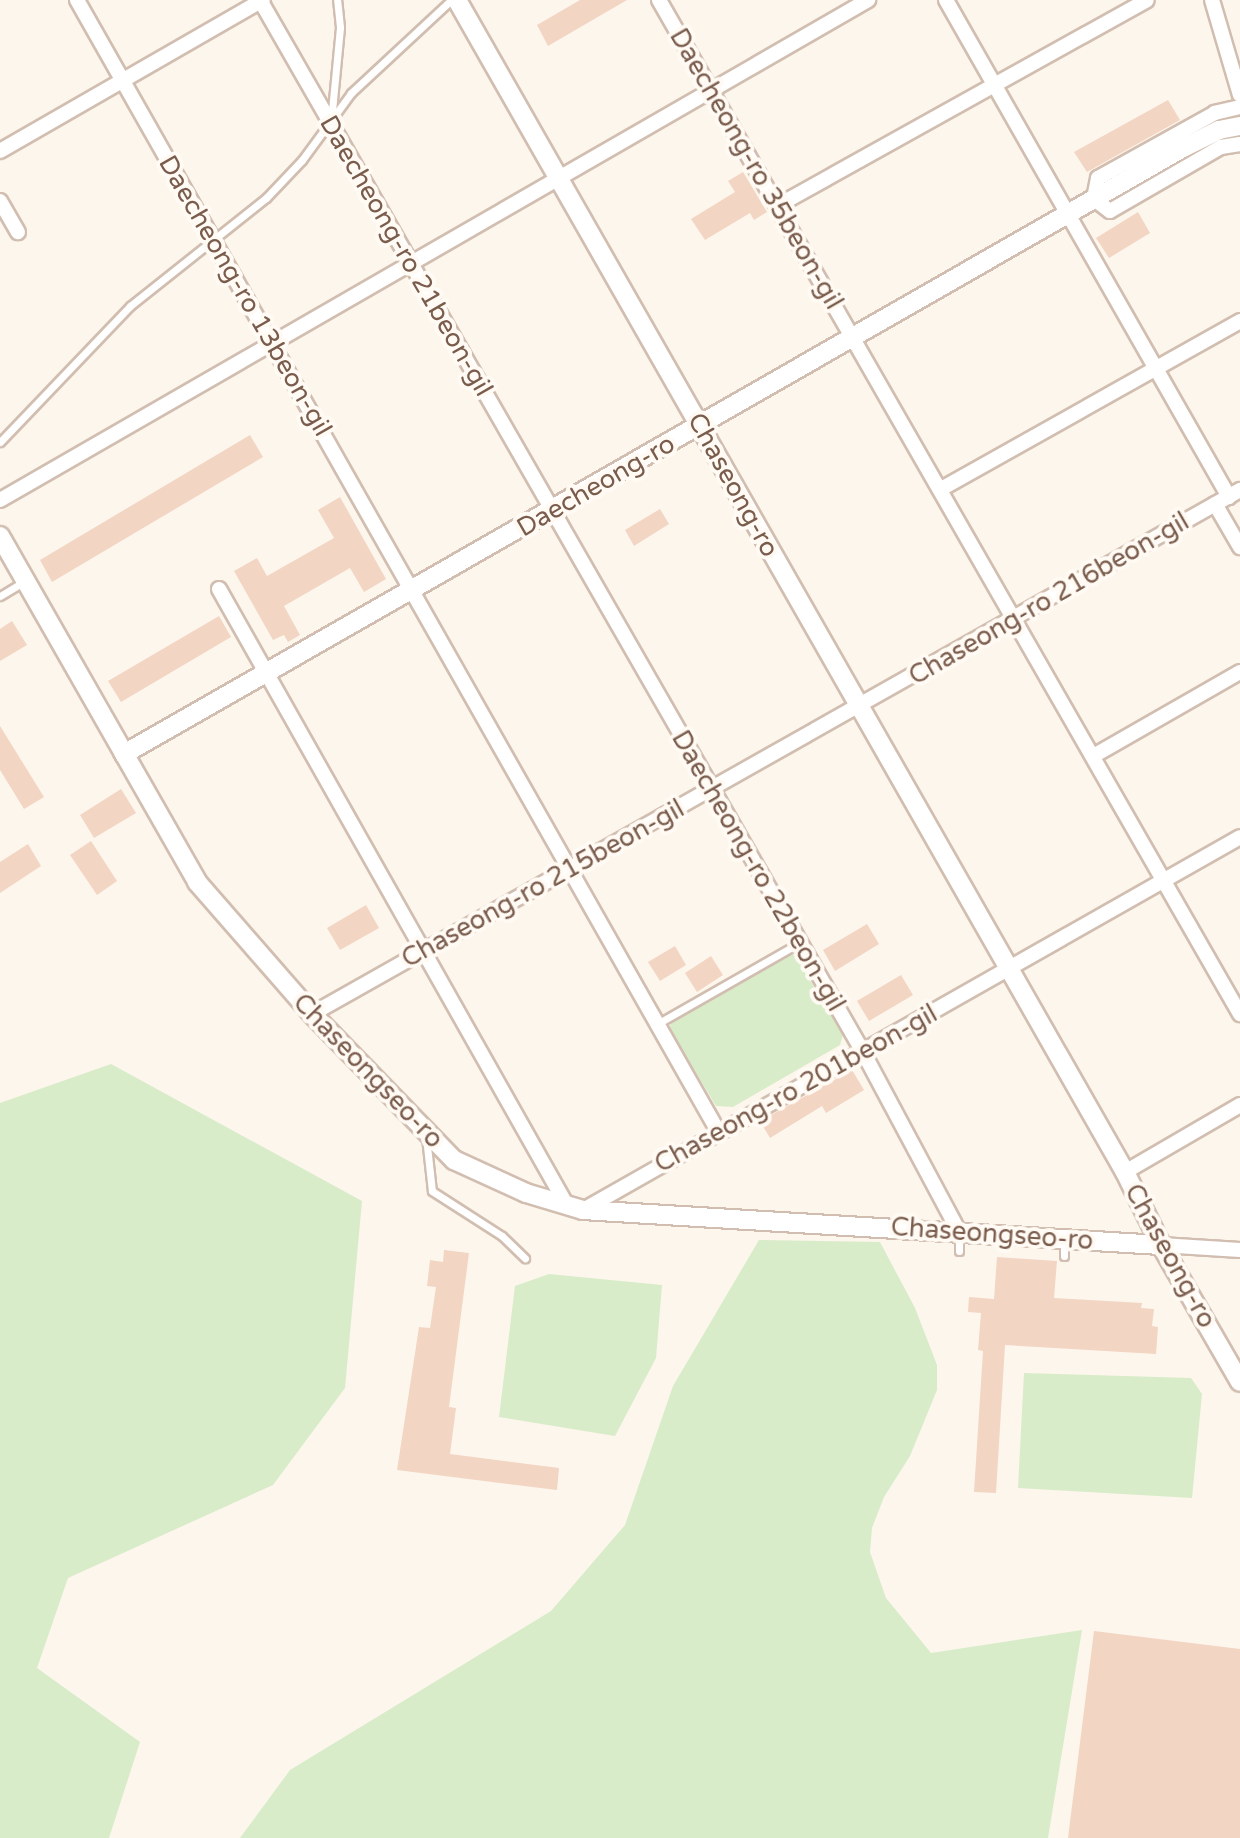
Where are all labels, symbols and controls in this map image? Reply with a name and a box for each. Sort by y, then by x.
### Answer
street label: Daecheong-ro 35beon-gil [663,23,849,315]
street label: Daecheong-ro 21beon-gil [313,110,499,402]
street label: Daecheong-ro 13beon-gil [152,150,338,442]
street label: Chaseong-ro [681,408,785,562]
street label: Daecheong-ro [512,428,680,544]
street label: Chaseong-ro 216beon-gil [903,506,1195,692]
street label: Daecheong-ro 22beon-gil [665,725,851,1017]
street label: Chaseong-ro 215beon-gil [396,793,690,975]
street label: Chaseongseo-ro [286,987,450,1155]
street label: Chaseong-ro 201beon-gil [649,998,943,1180]
street label: Chaseong-ro [1118,1179,1222,1333]
street label: Chaseongseo-ro [890,1211,1094,1257]

